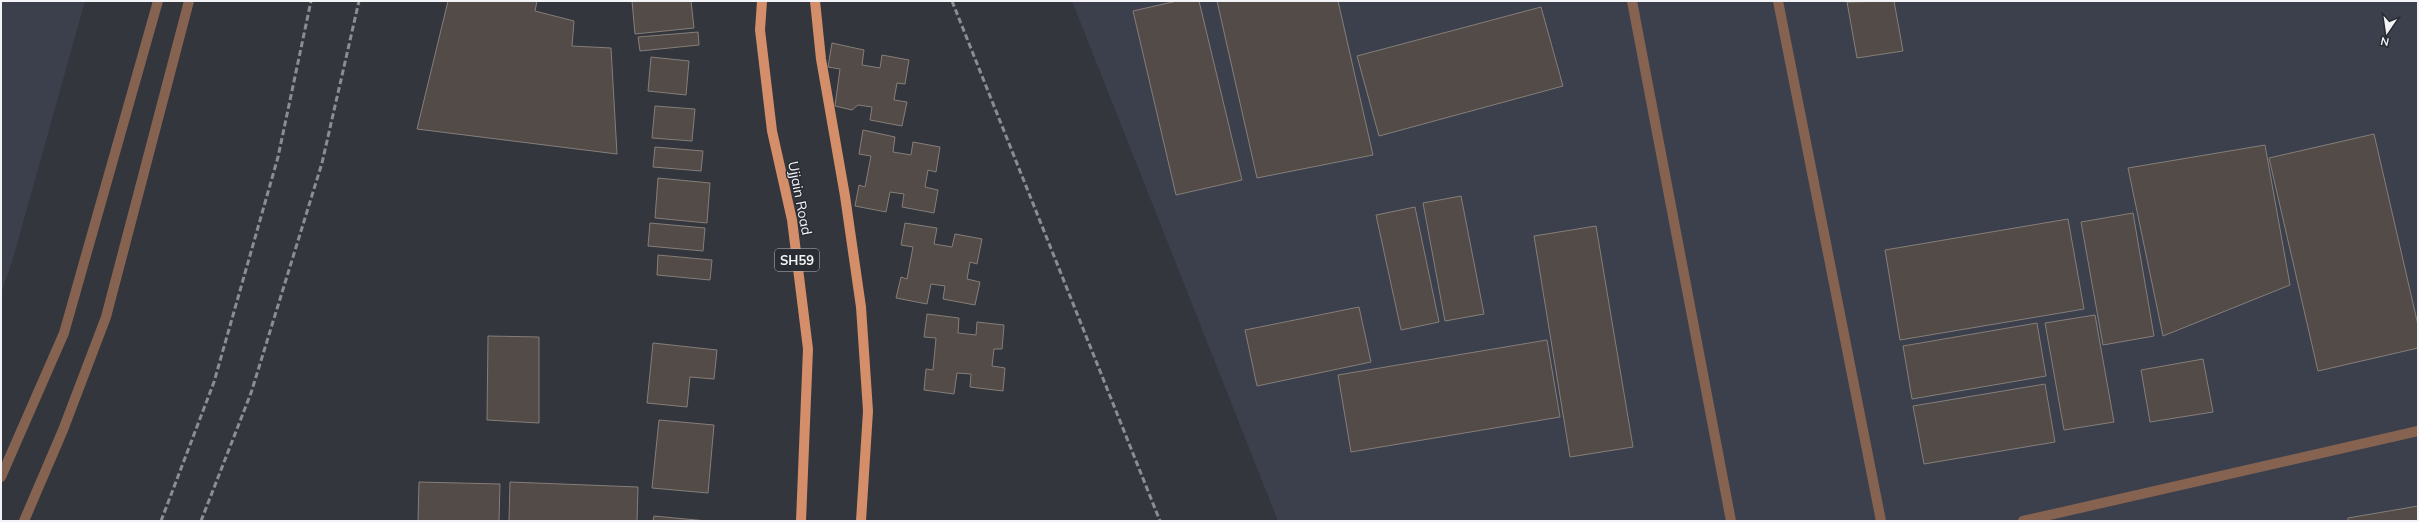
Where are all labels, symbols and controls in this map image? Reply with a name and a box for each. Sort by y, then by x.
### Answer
north arrow [2367,12,2407,52]
text: N [2379,34,2390,49]
street label: Ujjain Road [784,160,816,236]
road number: SH59 [775,249,819,271]

